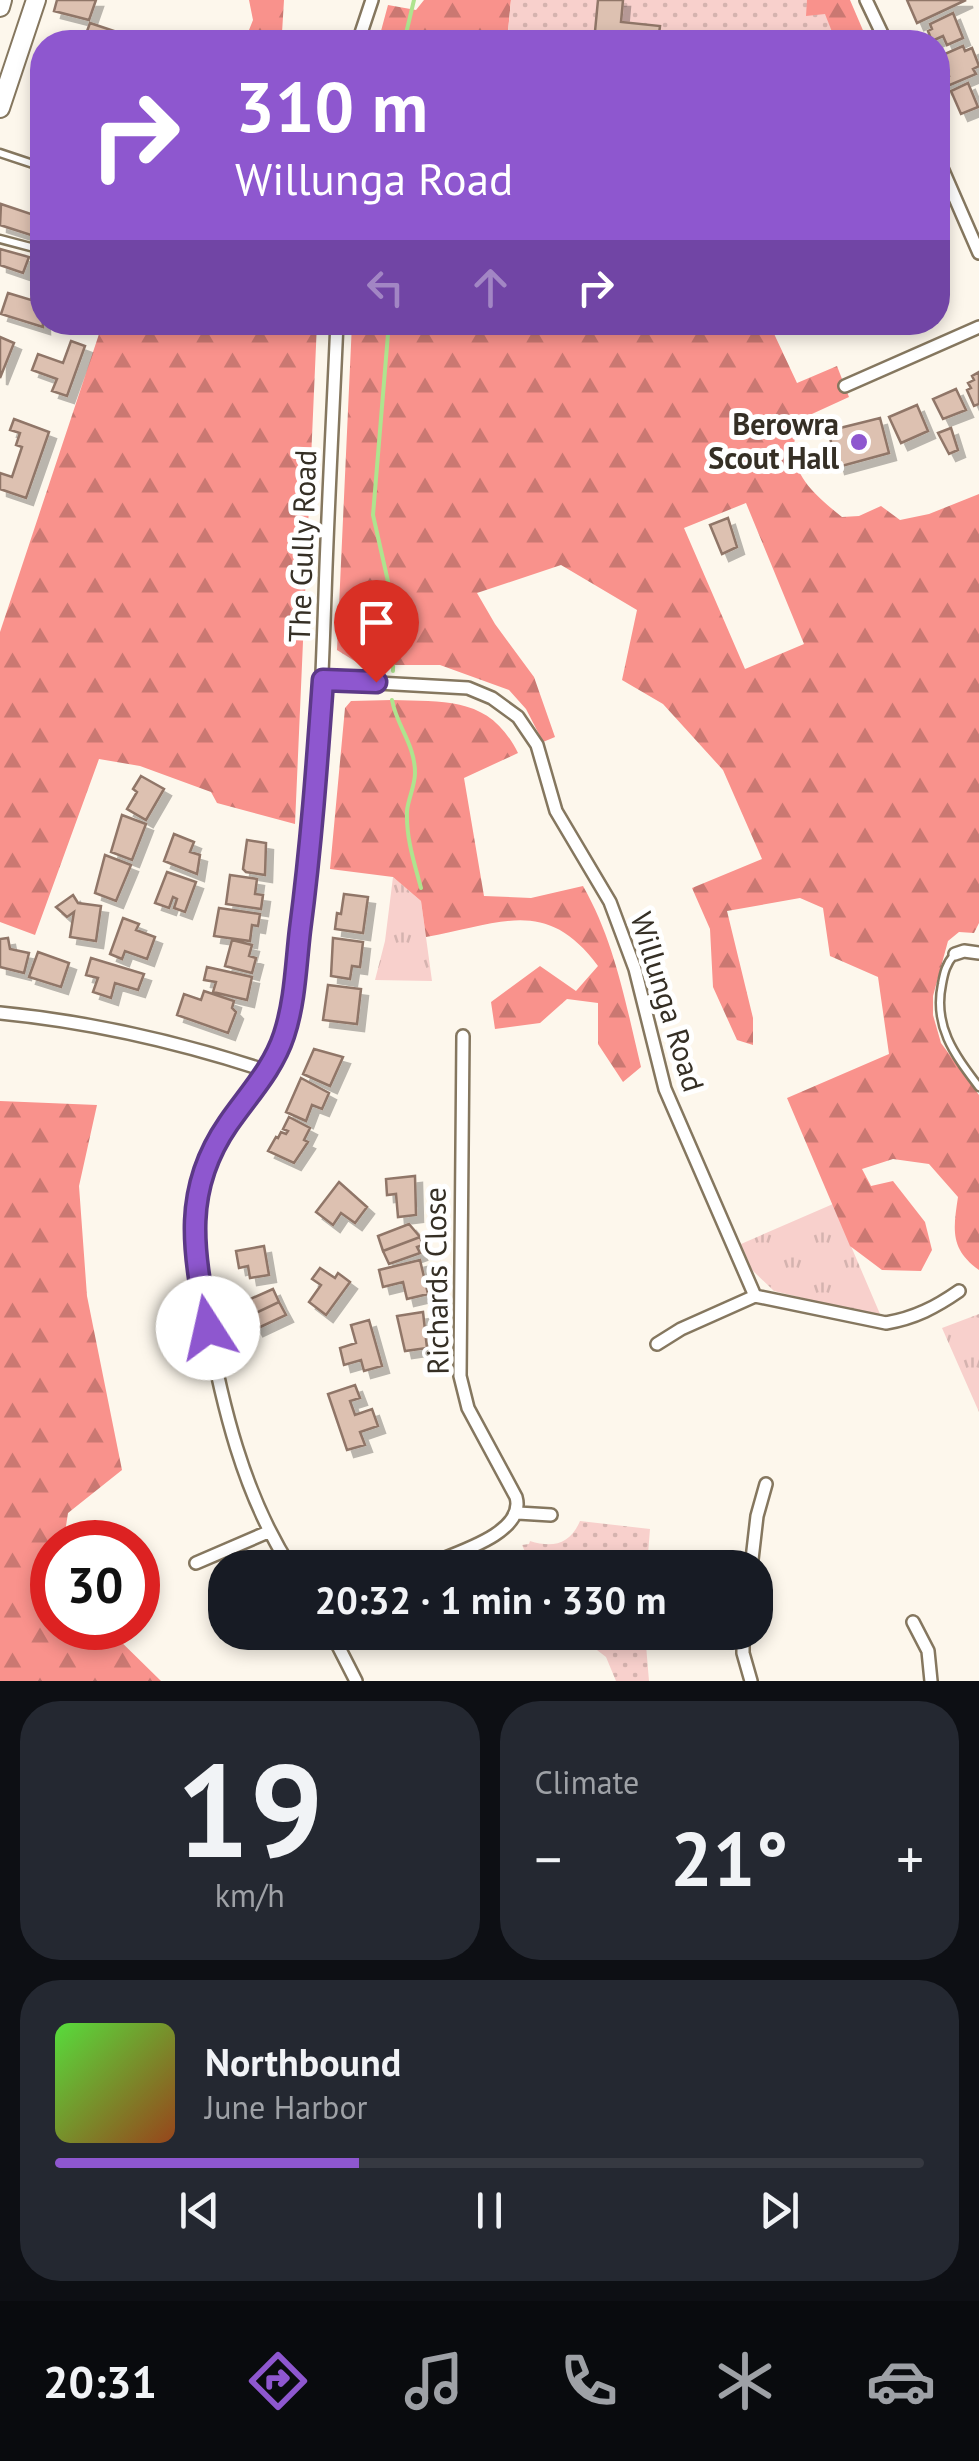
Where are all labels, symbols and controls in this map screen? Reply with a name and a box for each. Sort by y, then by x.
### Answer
text: 310 m [235,61,428,151]
icon: right [70,70,200,200]
text: Willunga Road [235,149,513,207]
icon: left [358,260,413,315]
icon: ahead [463,260,518,315]
icon: right [568,260,623,315]
place label: Berowra Scout Hall [708,404,839,477]
marker: Berowra Scout Hall [848,431,870,453]
street label: The Gully Road [279,449,324,643]
pin [334,580,419,683]
icon: arrive [349,595,404,650]
street label: Willunga Road [623,907,714,1096]
street label: Richards Close [414,1187,457,1375]
position arrow [156,1276,260,1380]
speed limit sign: 30 [30,1520,160,1650]
text: 20:32 · 1 min · 330 m [315,1575,666,1624]
text: 19 [176,1725,323,1893]
text: Climate [535,1761,639,1803]
text: 21° [670,1810,788,1907]
text: − [535,1823,562,1894]
text: + [896,1823,924,1894]
text: km/h [215,1874,285,1916]
text: Northbound [205,2037,401,2086]
text: June Harbor [205,2086,367,2128]
icon: previous [172,2183,227,2238]
icon: pause [462,2183,517,2238]
icon: next [752,2183,807,2238]
icon: directions [243,2346,313,2416]
icon: music [399,2346,469,2416]
icon: phone [554,2346,624,2416]
icon: climate [710,2346,780,2416]
icon: car [866,2346,936,2416]
text: 20:31 [43,2352,157,2410]

